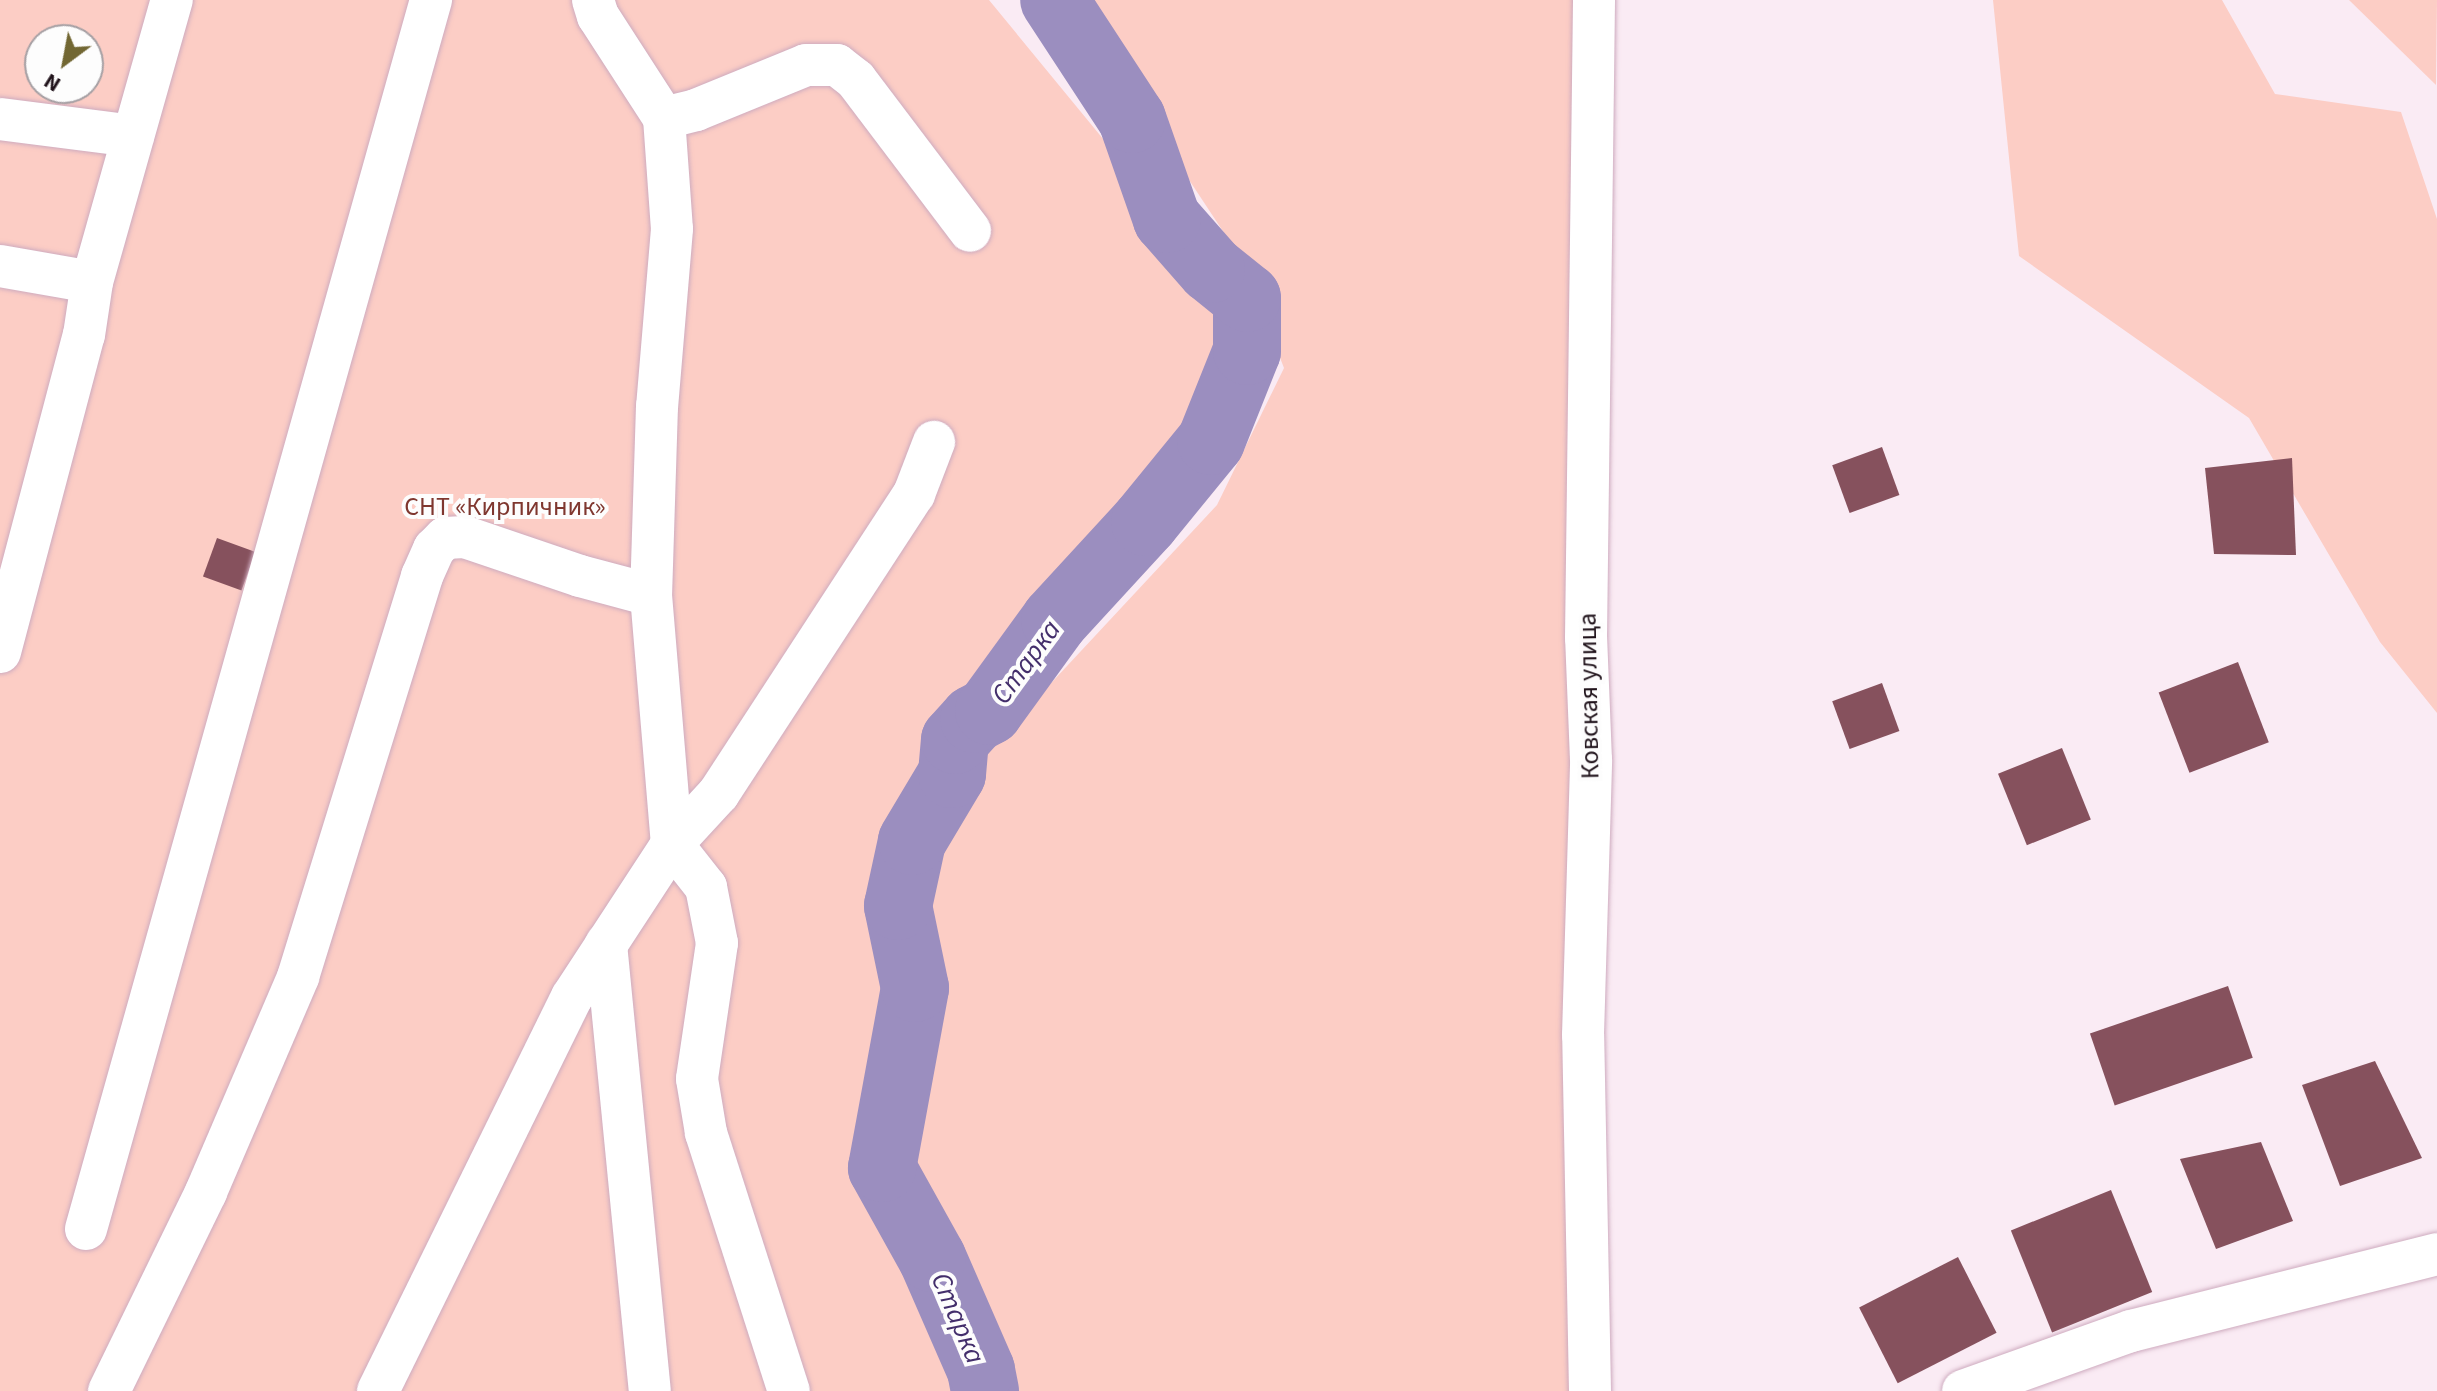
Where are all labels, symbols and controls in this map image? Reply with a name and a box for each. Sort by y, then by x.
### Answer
north arrow [24,24,104,104]
text: N [38,65,67,100]
park label: СНТ «Кирпичник» [404,491,606,523]
water label: Старка [984,613,1068,711]
street label: Ковская улица [1572,613,1606,779]
water label: Старка [924,1267,992,1369]

